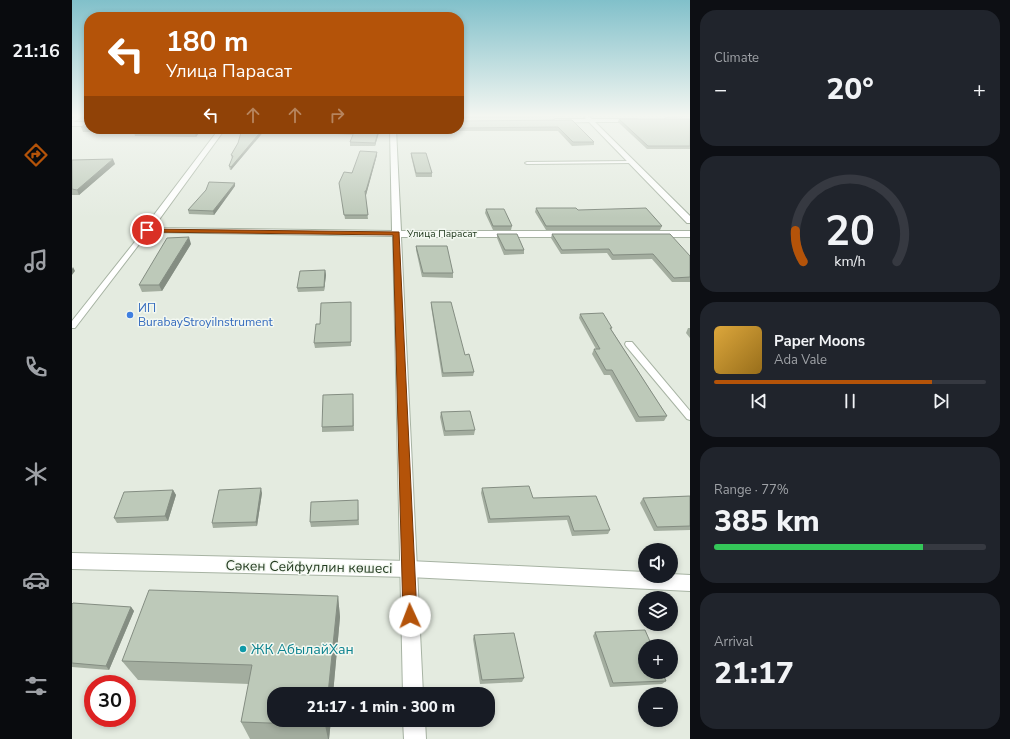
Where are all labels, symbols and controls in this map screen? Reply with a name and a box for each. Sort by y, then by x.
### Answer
text: 180 m [166,23,249,61]
icon: left [100,28,152,80]
text: 21:16 [12,39,60,63]
text: Climate [714,49,759,67]
text: Улица Парасат [166,59,292,83]
text: 20° [826,69,874,110]
text: − [714,75,727,105]
text: + [973,75,986,105]
icon: left [200,104,222,126]
icon: ahead [242,104,264,126]
icon: ahead [284,104,306,126]
icon: right [326,104,348,126]
icon: directions [22,141,50,169]
text: 20 [825,202,875,259]
pin [130,213,164,247]
icon: arrive [136,219,158,241]
street label: Улица Парасат [406,227,478,241]
icon: music [22,247,50,275]
text: km/h [834,251,866,270]
place label: ИП BurabayStroyiInstrument [138,300,274,330]
marker: ИП BurabayStroyiInstrument [125,310,135,320]
text: Paper Moons [774,331,865,351]
text: Ada Vale [774,351,827,369]
icon: phone [22,353,50,381]
icon: previous [748,390,770,412]
icon: pause [839,390,861,412]
icon: next [930,390,952,412]
icon: climate [22,460,50,488]
text: Range · 77% [714,481,789,499]
text: 385 km [714,501,820,542]
map controls [638,543,678,727]
button: sound [638,543,678,583]
street label: Сәкен Сейфуллин көшесі [225,556,393,578]
icon: car [22,566,50,594]
button: layers [638,591,678,631]
position arrow [389,595,431,637]
text: Arrival [714,633,753,651]
button: + [638,639,678,679]
place label: ЖК АбылайХан [251,640,354,659]
marker: ЖК АбылайХан [238,644,248,654]
text: 21:17 [714,653,794,694]
icon: filters [22,672,50,700]
speed limit sign: 30 [84,675,136,727]
button: − [638,687,678,727]
text: 21:17 · 1 min · 300 m [307,697,455,717]

